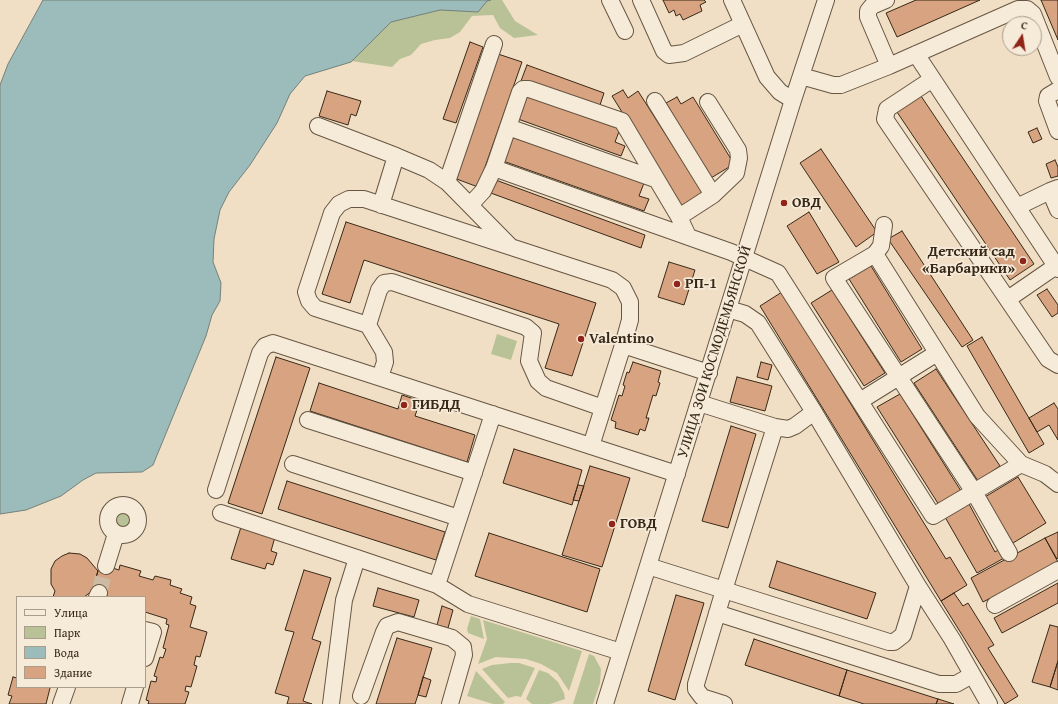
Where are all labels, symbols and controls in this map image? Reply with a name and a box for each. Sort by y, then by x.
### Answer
north arrow [1002,16,1042,56]
text: С [1020,17,1029,34]
place label: ОВД [792,194,821,212]
marker: ОВД [779,198,789,208]
place label: Детский сад «Барбарики» [922,243,1015,278]
street label: УЛИЦА ЗОИ КОСМОДЕМЬЯНСКОЙ [674,244,756,460]
marker: Детский сад «Барбарики» [1018,256,1028,266]
place label: РП-1 [685,275,717,293]
marker: РП-1 [672,279,682,289]
place label: Valentino [589,330,654,348]
marker: Valentino [576,334,586,344]
place label: ГИБДД [412,396,460,414]
marker: ГИБДД [399,400,409,410]
place label: ГОВД [620,515,657,533]
marker: ГОВД [607,519,617,529]
legend [16,596,146,688]
text: Улица [54,604,88,621]
text: Парк [54,624,80,641]
text: Вода [54,644,79,661]
text: Здание [54,664,92,681]

